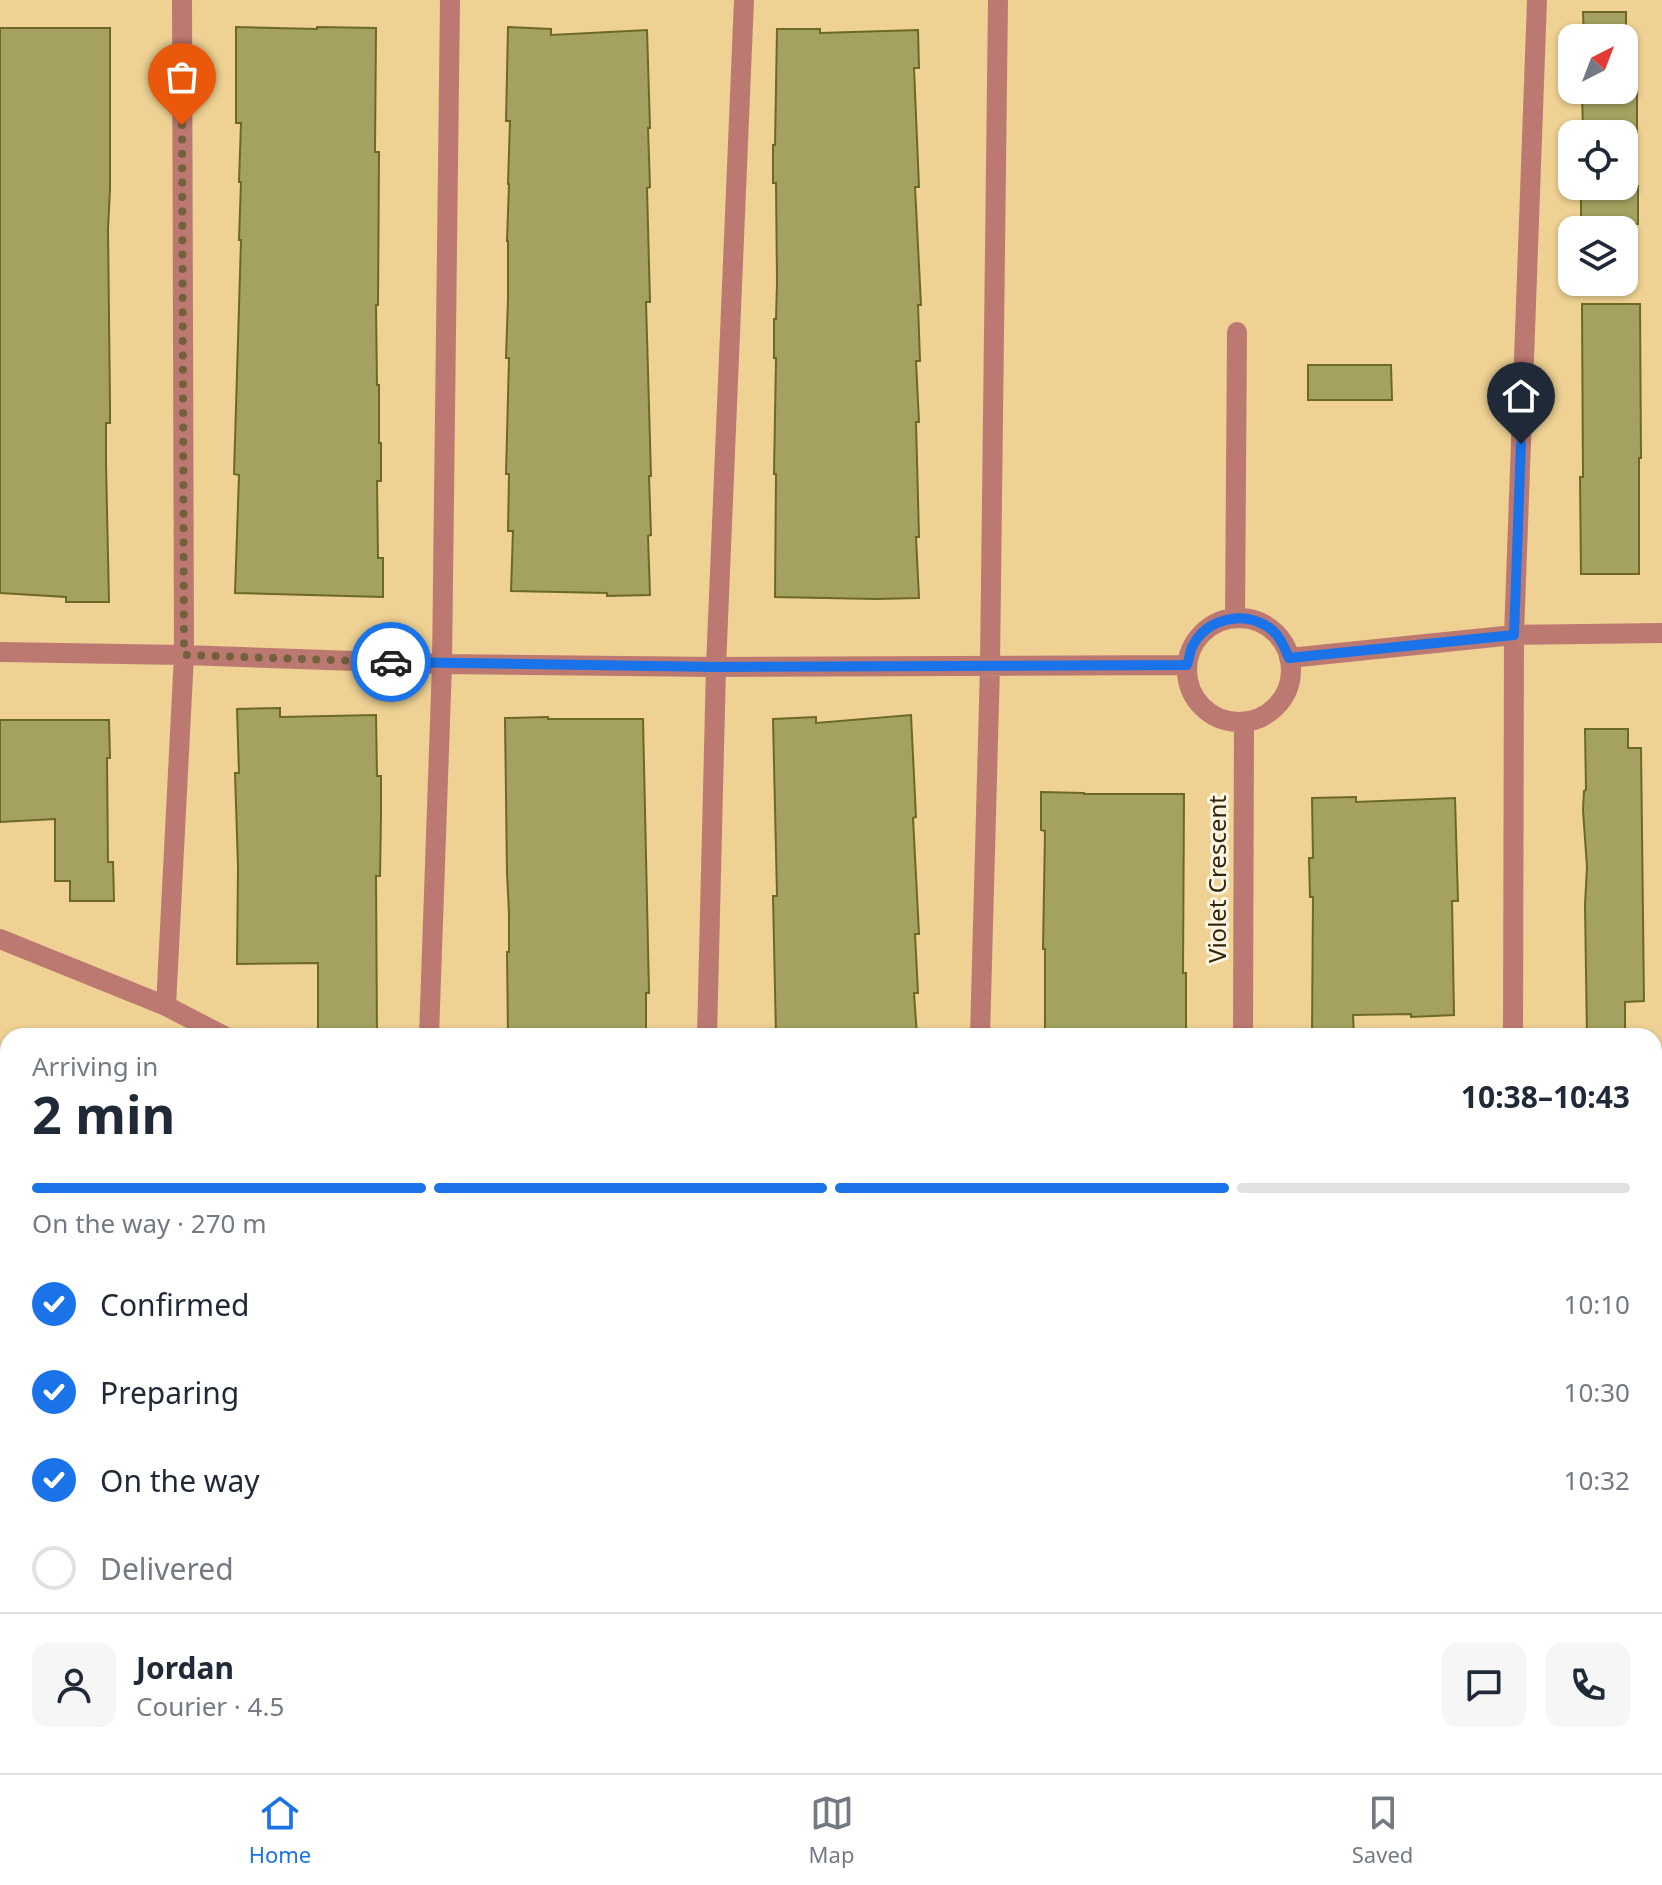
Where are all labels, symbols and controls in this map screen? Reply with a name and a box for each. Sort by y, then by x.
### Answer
north arrow [1558,24,1638,104]
map controls [1558,24,1638,296]
pin [148,43,216,125]
icon: bag [160,55,204,99]
button: locate [1558,120,1638,200]
button: layers [1558,216,1638,296]
pin [1487,362,1555,444]
icon: home [1499,374,1543,418]
courier [351,622,431,702]
icon: car [369,640,413,684]
street label: Violet Crescent [1200,795,1233,963]
text: Arriving in [32,1048,158,1084]
text: 10:38–10:43 [1461,1076,1630,1117]
text: 2 min [32,1078,175,1149]
text: On the way · 270 m [32,1205,266,1241]
icon: check [32,1282,76,1326]
text: Confirmed [100,1284,250,1325]
text: 10:10 [1564,1286,1630,1322]
icon: check [32,1370,76,1414]
text: Preparing [100,1372,239,1413]
text: 10:30 [1564,1374,1630,1410]
icon: check [32,1458,76,1502]
text: On the way [100,1460,260,1501]
text: 10:32 [1564,1462,1630,1498]
text: Delivered [100,1548,234,1589]
button: person [32,1643,116,1727]
button: chat [1442,1643,1526,1727]
button: phone [1546,1643,1630,1727]
text: Jordan [136,1647,234,1688]
text: Courier · 4.5 [136,1688,284,1724]
tab: Home [249,1791,311,1869]
tab: Map [809,1791,854,1869]
tab: Saved [1352,1791,1413,1869]

